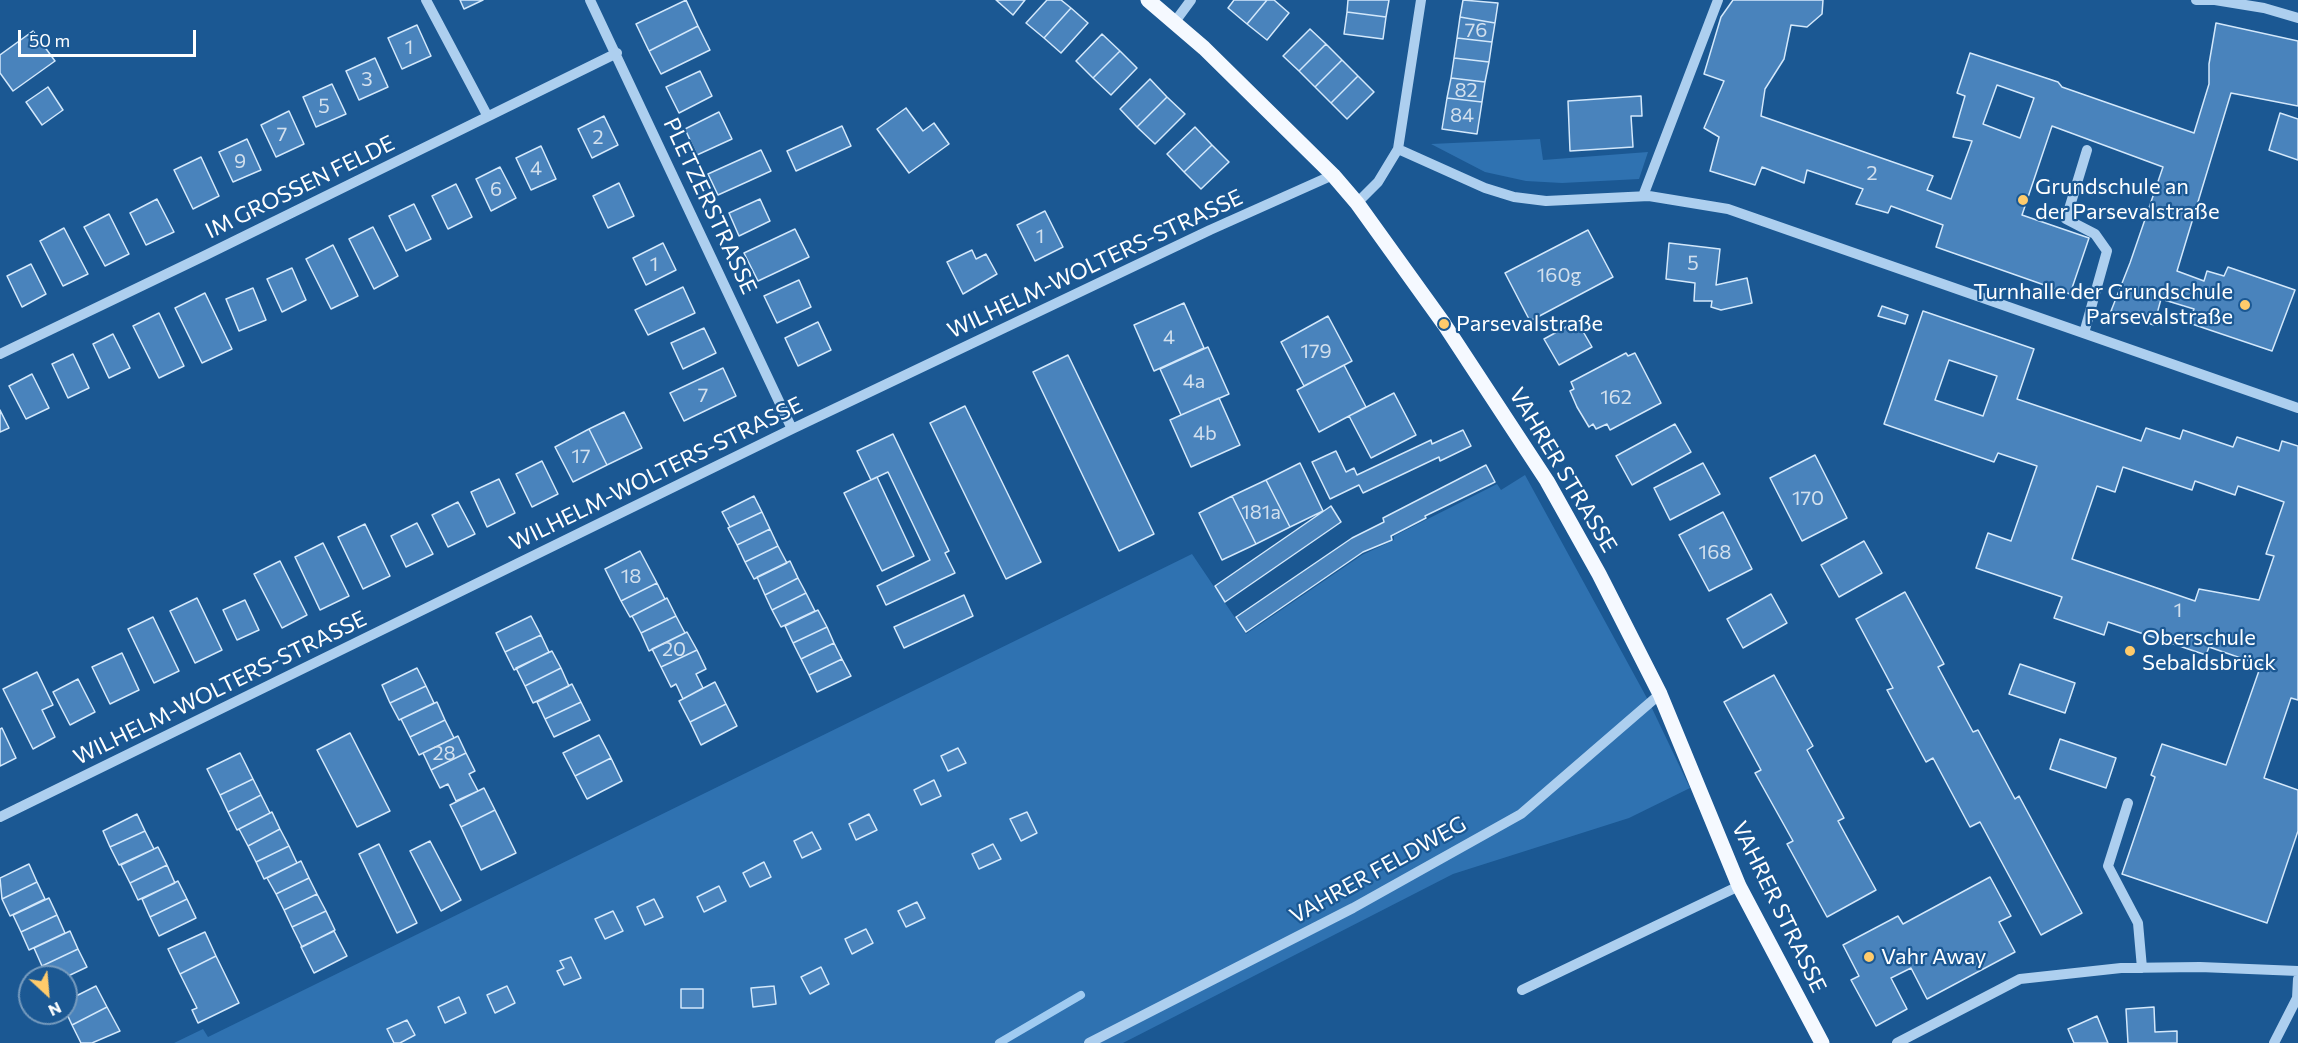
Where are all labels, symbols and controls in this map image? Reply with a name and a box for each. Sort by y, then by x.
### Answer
scale bar [21,18,200,56]
house number: 76 [1465,18,1487,42]
text: 50 m [29,29,70,51]
house number: 1 [405,35,413,59]
house number: 3 [361,67,373,91]
house number: 82 [1454,78,1478,102]
house number: 5 [318,94,330,118]
house number: 84 [1450,103,1474,127]
street label: PLETZERSTRASSE [658,114,762,298]
house number: 7 [277,122,287,146]
house number: 2 [592,125,604,149]
street label: IM GROSSEN FELDE [201,130,399,244]
house number: 9 [234,149,246,173]
house number: 4 [530,156,542,180]
house number: 2 [1866,161,1878,185]
place label: Grundschule an der Parsevalstraße [2035,174,2220,226]
house number: 6 [490,177,502,201]
street label: WILHELM-WOLTERS-STRASSE [943,184,1247,344]
marker: Grundschule an der Parsevalstraße [2016,193,2030,207]
house number: 1 [1036,224,1044,248]
house number: 5 [1687,251,1699,275]
house number: 1 [650,252,658,276]
house number: 160g [1537,263,1581,287]
place label: Turnhalle der Grundschule Parsevalstraße [1973,279,2233,330]
marker: Turnhalle der Grundschule Parsevalstraße [2238,298,2252,312]
place label: Parsevalstraße [1456,311,1603,337]
marker: Parsevalstraße [1437,317,1451,331]
house number: 4 [1163,325,1175,349]
house number: 179 [1300,339,1332,363]
house number: 4a [1183,369,1205,393]
house number: 7 [698,383,708,407]
street label: VAHRER STRASSE [1503,383,1623,557]
house number: 162 [1600,385,1632,409]
street label: WILHELM-WOLTERS-STRASSE [505,391,807,557]
house number: 4b [1193,421,1217,445]
house number: 17 [571,444,591,468]
house number: 170 [1792,486,1824,510]
house number: 181a [1241,500,1281,524]
house number: 168 [1699,540,1731,564]
house number: 18 [621,564,641,588]
house number: 1 [2174,598,2182,622]
street label: WILHELM-WOLTERS-STRASSE [69,605,371,771]
place label: Oberschule Sebaldsbrück [2142,625,2276,676]
house number: 20 [662,637,686,661]
marker: Oberschule Sebaldsbrück [2123,644,2137,658]
house number: 28 [432,741,456,765]
street label: VAHRER FELDWEG [1285,811,1471,929]
street label: VAHRER STRASSE [1726,817,1832,997]
place label: Vahr Away [1881,944,1986,970]
marker: Vahr Away [1862,950,1876,964]
north arrow [18,965,78,1025]
text: N [46,999,65,1021]

